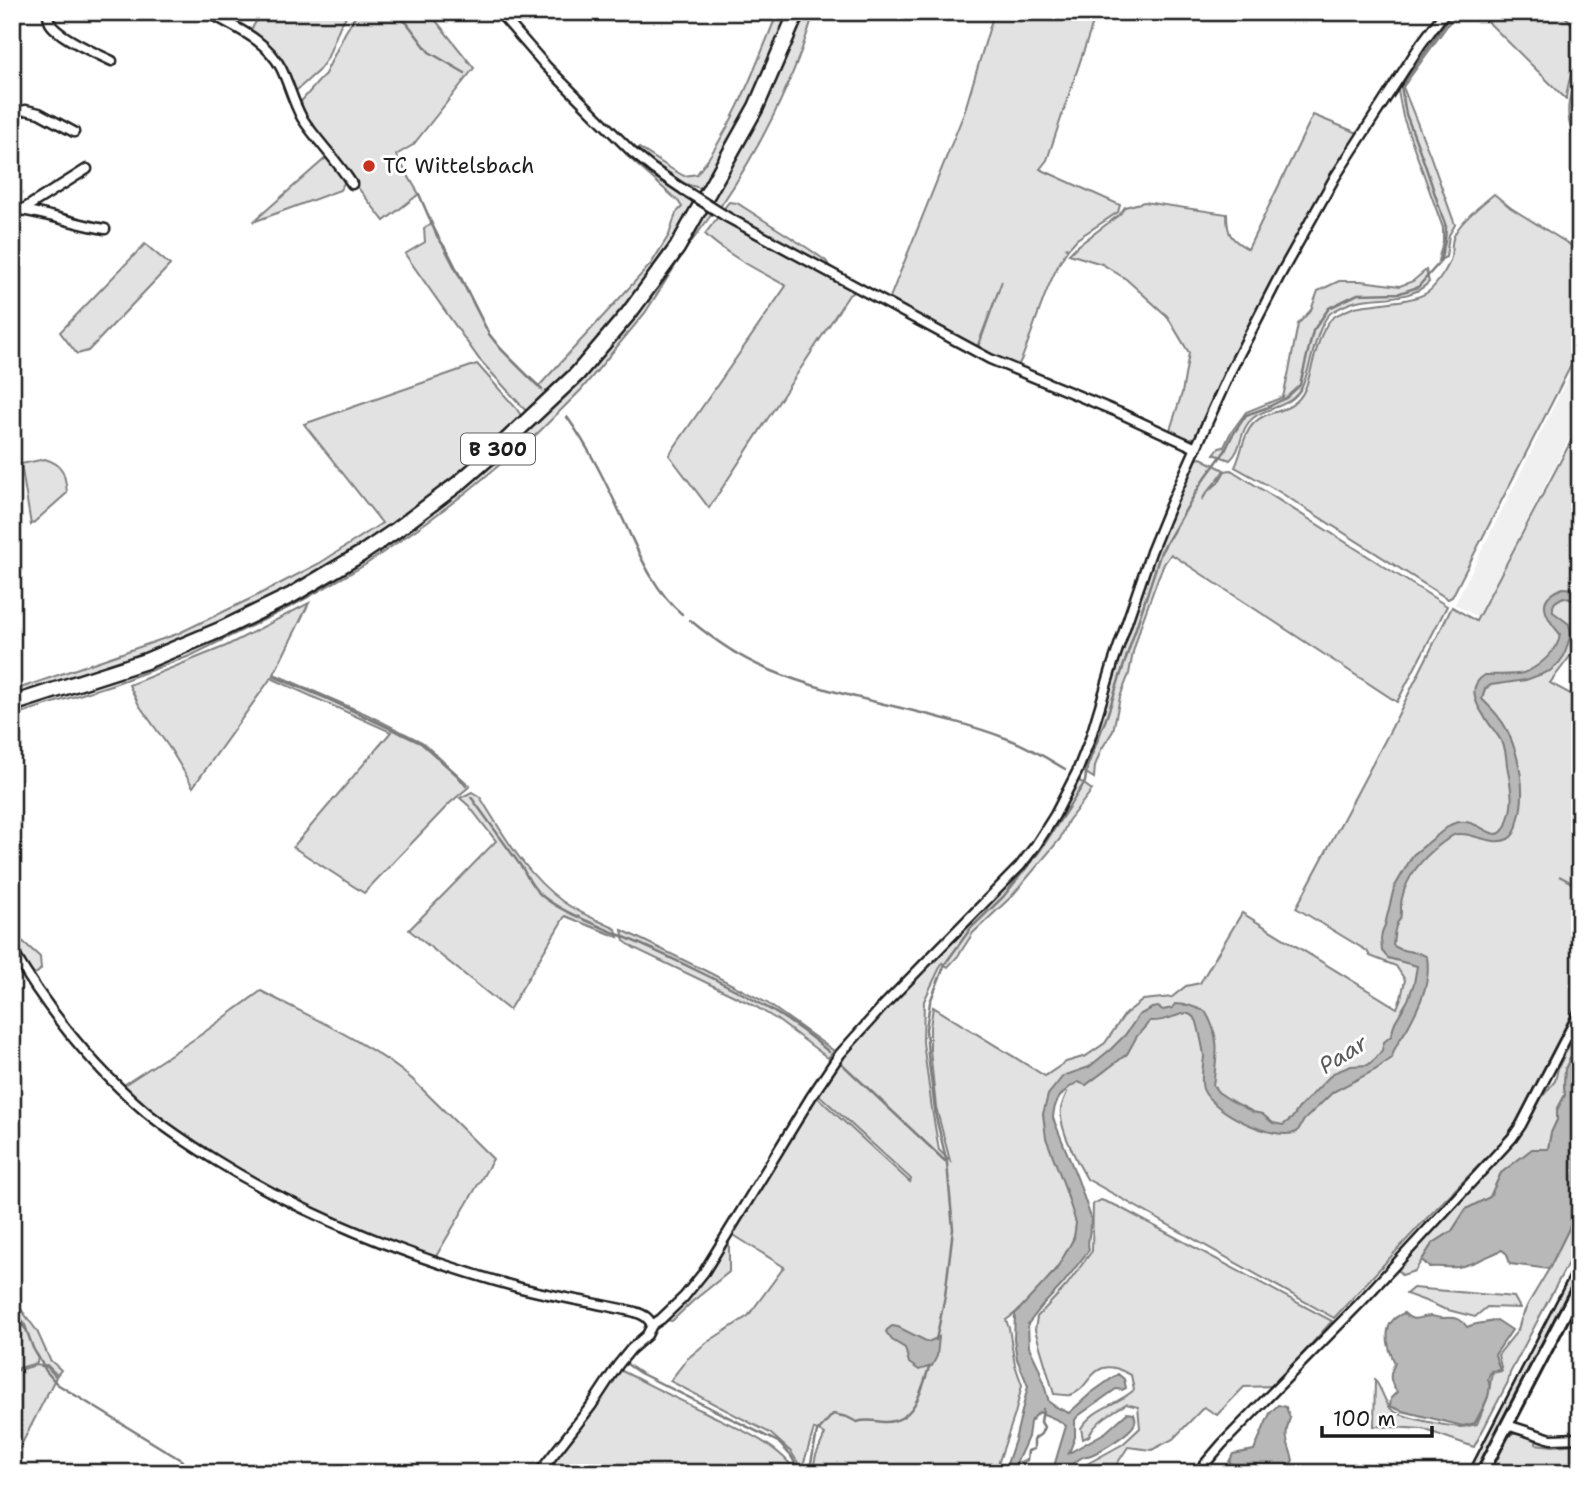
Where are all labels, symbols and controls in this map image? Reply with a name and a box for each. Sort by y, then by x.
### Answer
place label: TC Wittelsbach [383,152,534,180]
marker: TC Wittelsbach [361,158,377,174]
road number: B 300 [461,433,535,464]
water label: Paar [1313,1027,1374,1081]
scale bar [1322,1394,1433,1438]
text: 100 m [1333,1405,1396,1433]

